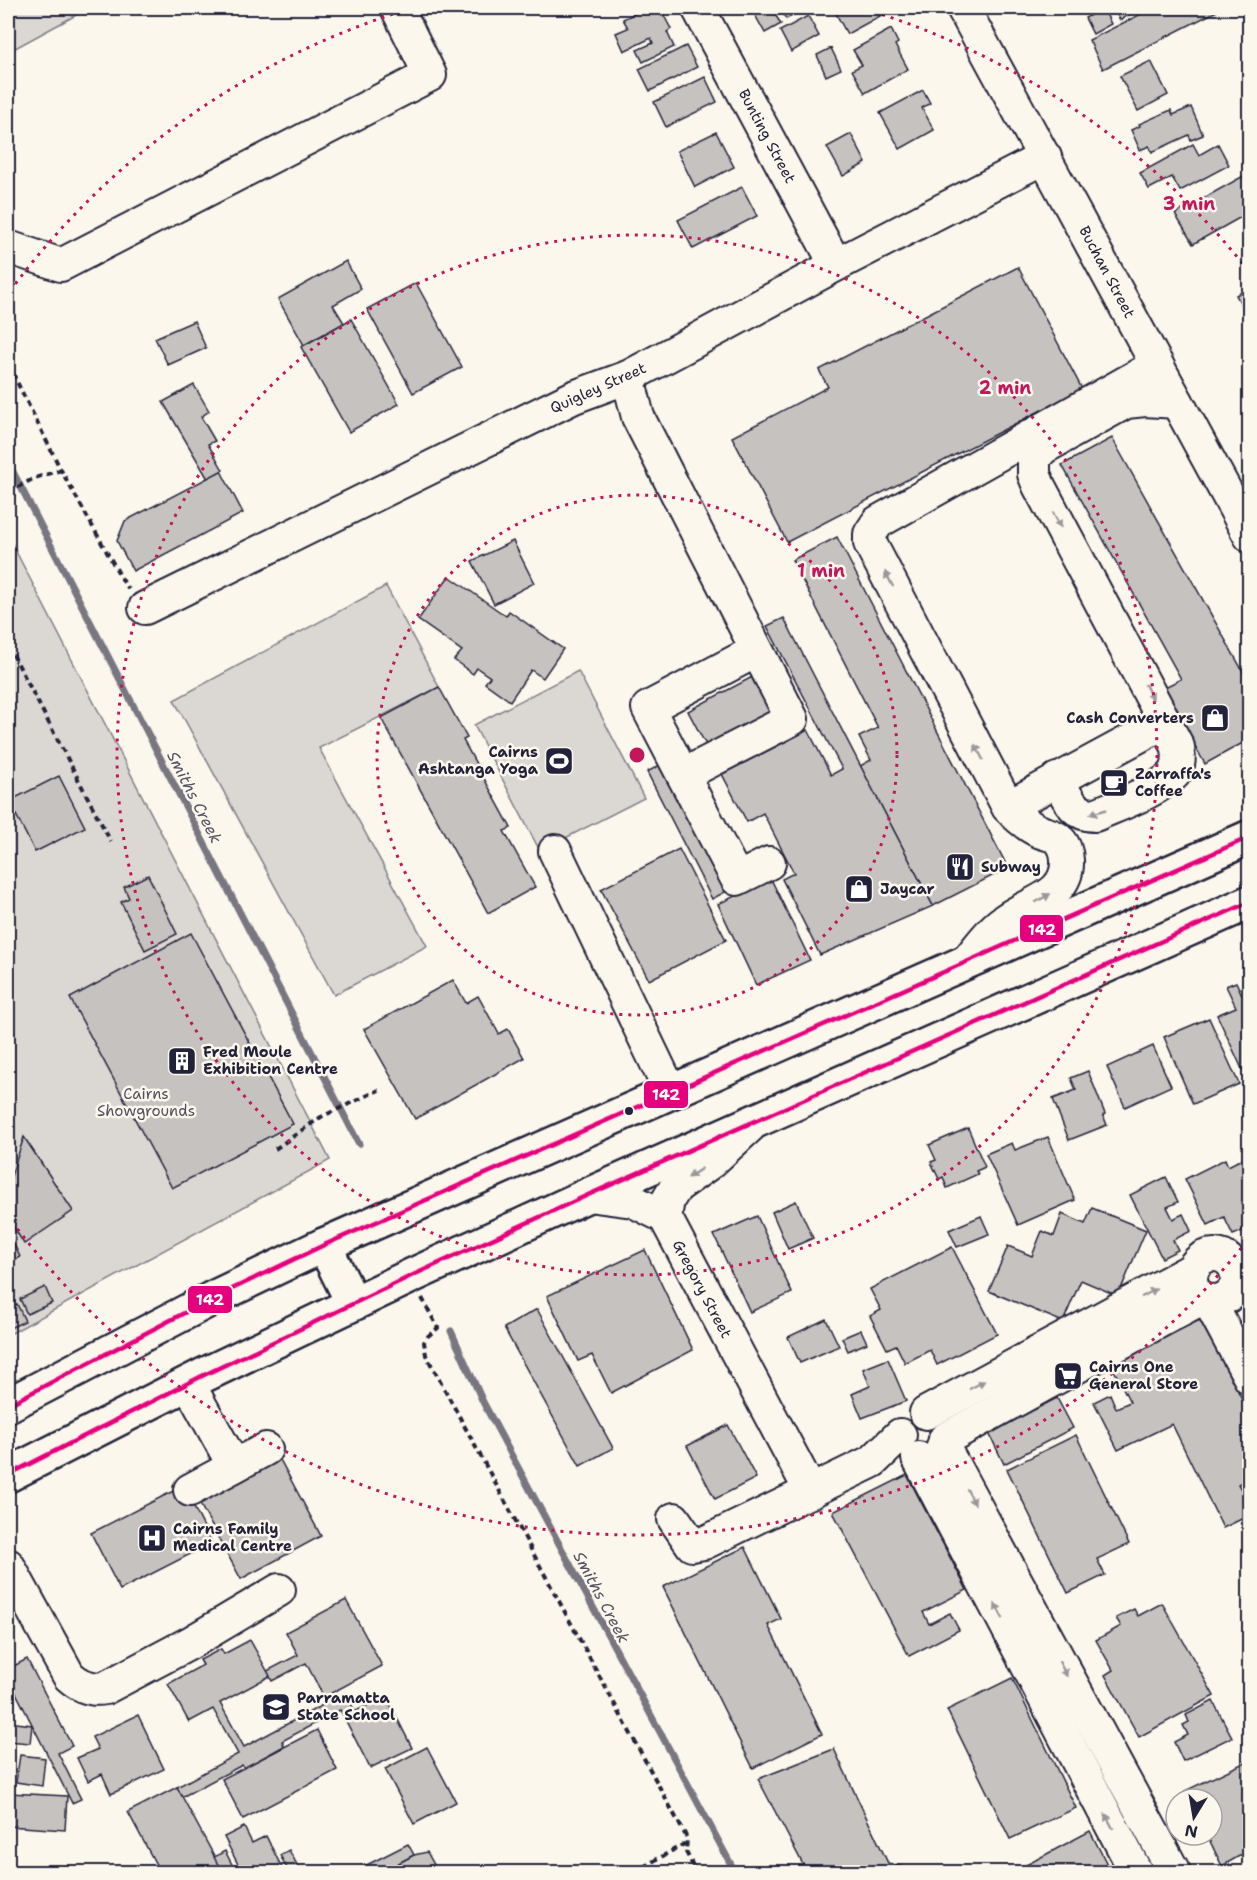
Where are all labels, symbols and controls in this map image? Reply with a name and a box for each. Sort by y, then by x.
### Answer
street label: Bunting Street [734,85,800,187]
text: 3 min [1163,192,1215,216]
street label: Buchan Street [1074,222,1140,322]
street label: Quigley Street [547,358,649,418]
text: 2 min [979,376,1031,400]
one-way arrow [1052,512,1062,529]
text: 1 min [797,559,845,583]
one-way arrow [884,571,893,588]
one-way arrow [1144,684,1154,701]
shop icon: Cash Converters [1199,702,1231,734]
place label: Cash Converters [1066,708,1194,728]
place label: Cairns Ashtanga Yoga [418,742,539,779]
one-way arrow [974,743,984,760]
sports icon: Cairns Ashtanga Yoga [543,745,575,777]
centre of rings [627,745,647,765]
water label: Smiths Creek [162,748,227,847]
place label: Zarraffa's Coffee [1135,764,1211,801]
cafe icon: Zarraffa's Coffee [1098,767,1130,799]
one-way arrow [1089,808,1107,817]
restaurant icon: Subway [944,851,976,883]
place label: Subway [981,857,1041,877]
shop icon: Jaycar [843,873,875,905]
place label: Jaycar [880,879,935,899]
one-way arrow [1035,892,1051,903]
line badge: 142 [1019,914,1064,943]
text: 142 [1028,919,1056,940]
place label: Fred Moule Exhibition Centre [203,1042,338,1079]
building icon: Fred Moule Exhibition Centre [166,1045,198,1077]
line badge: 142 [643,1080,689,1109]
park label: Cairns Showgrounds [97,1084,195,1121]
text: 142 [652,1084,680,1105]
unlabelled marker [623,1105,635,1117]
one-way arrow [687,1168,704,1179]
street label: Gregory Street [668,1236,736,1342]
line badge: 142 [187,1285,233,1314]
one-way arrow [1141,1288,1158,1298]
text: 142 [196,1289,224,1310]
place label: Cairns One General Store [1089,1357,1198,1394]
supermarket icon: Cairns One General Store [1052,1360,1084,1392]
one-way arrow [969,1380,986,1390]
one-way arrow [966,1489,976,1506]
place label: Cairns Family Medical Centre [173,1519,292,1556]
hospital icon: Cairns Family Medical Centre [136,1522,168,1554]
water label: Smiths Creek [569,1548,634,1647]
one-way arrow [994,1602,1004,1619]
one-way arrow [1058,1661,1068,1678]
place label: Parramatta State School [297,1688,395,1725]
school or university icon: Parramatta State School [260,1691,292,1723]
north arrow [1164,1787,1224,1847]
one-way arrow [1104,1812,1114,1829]
text: N [1183,1820,1199,1843]

